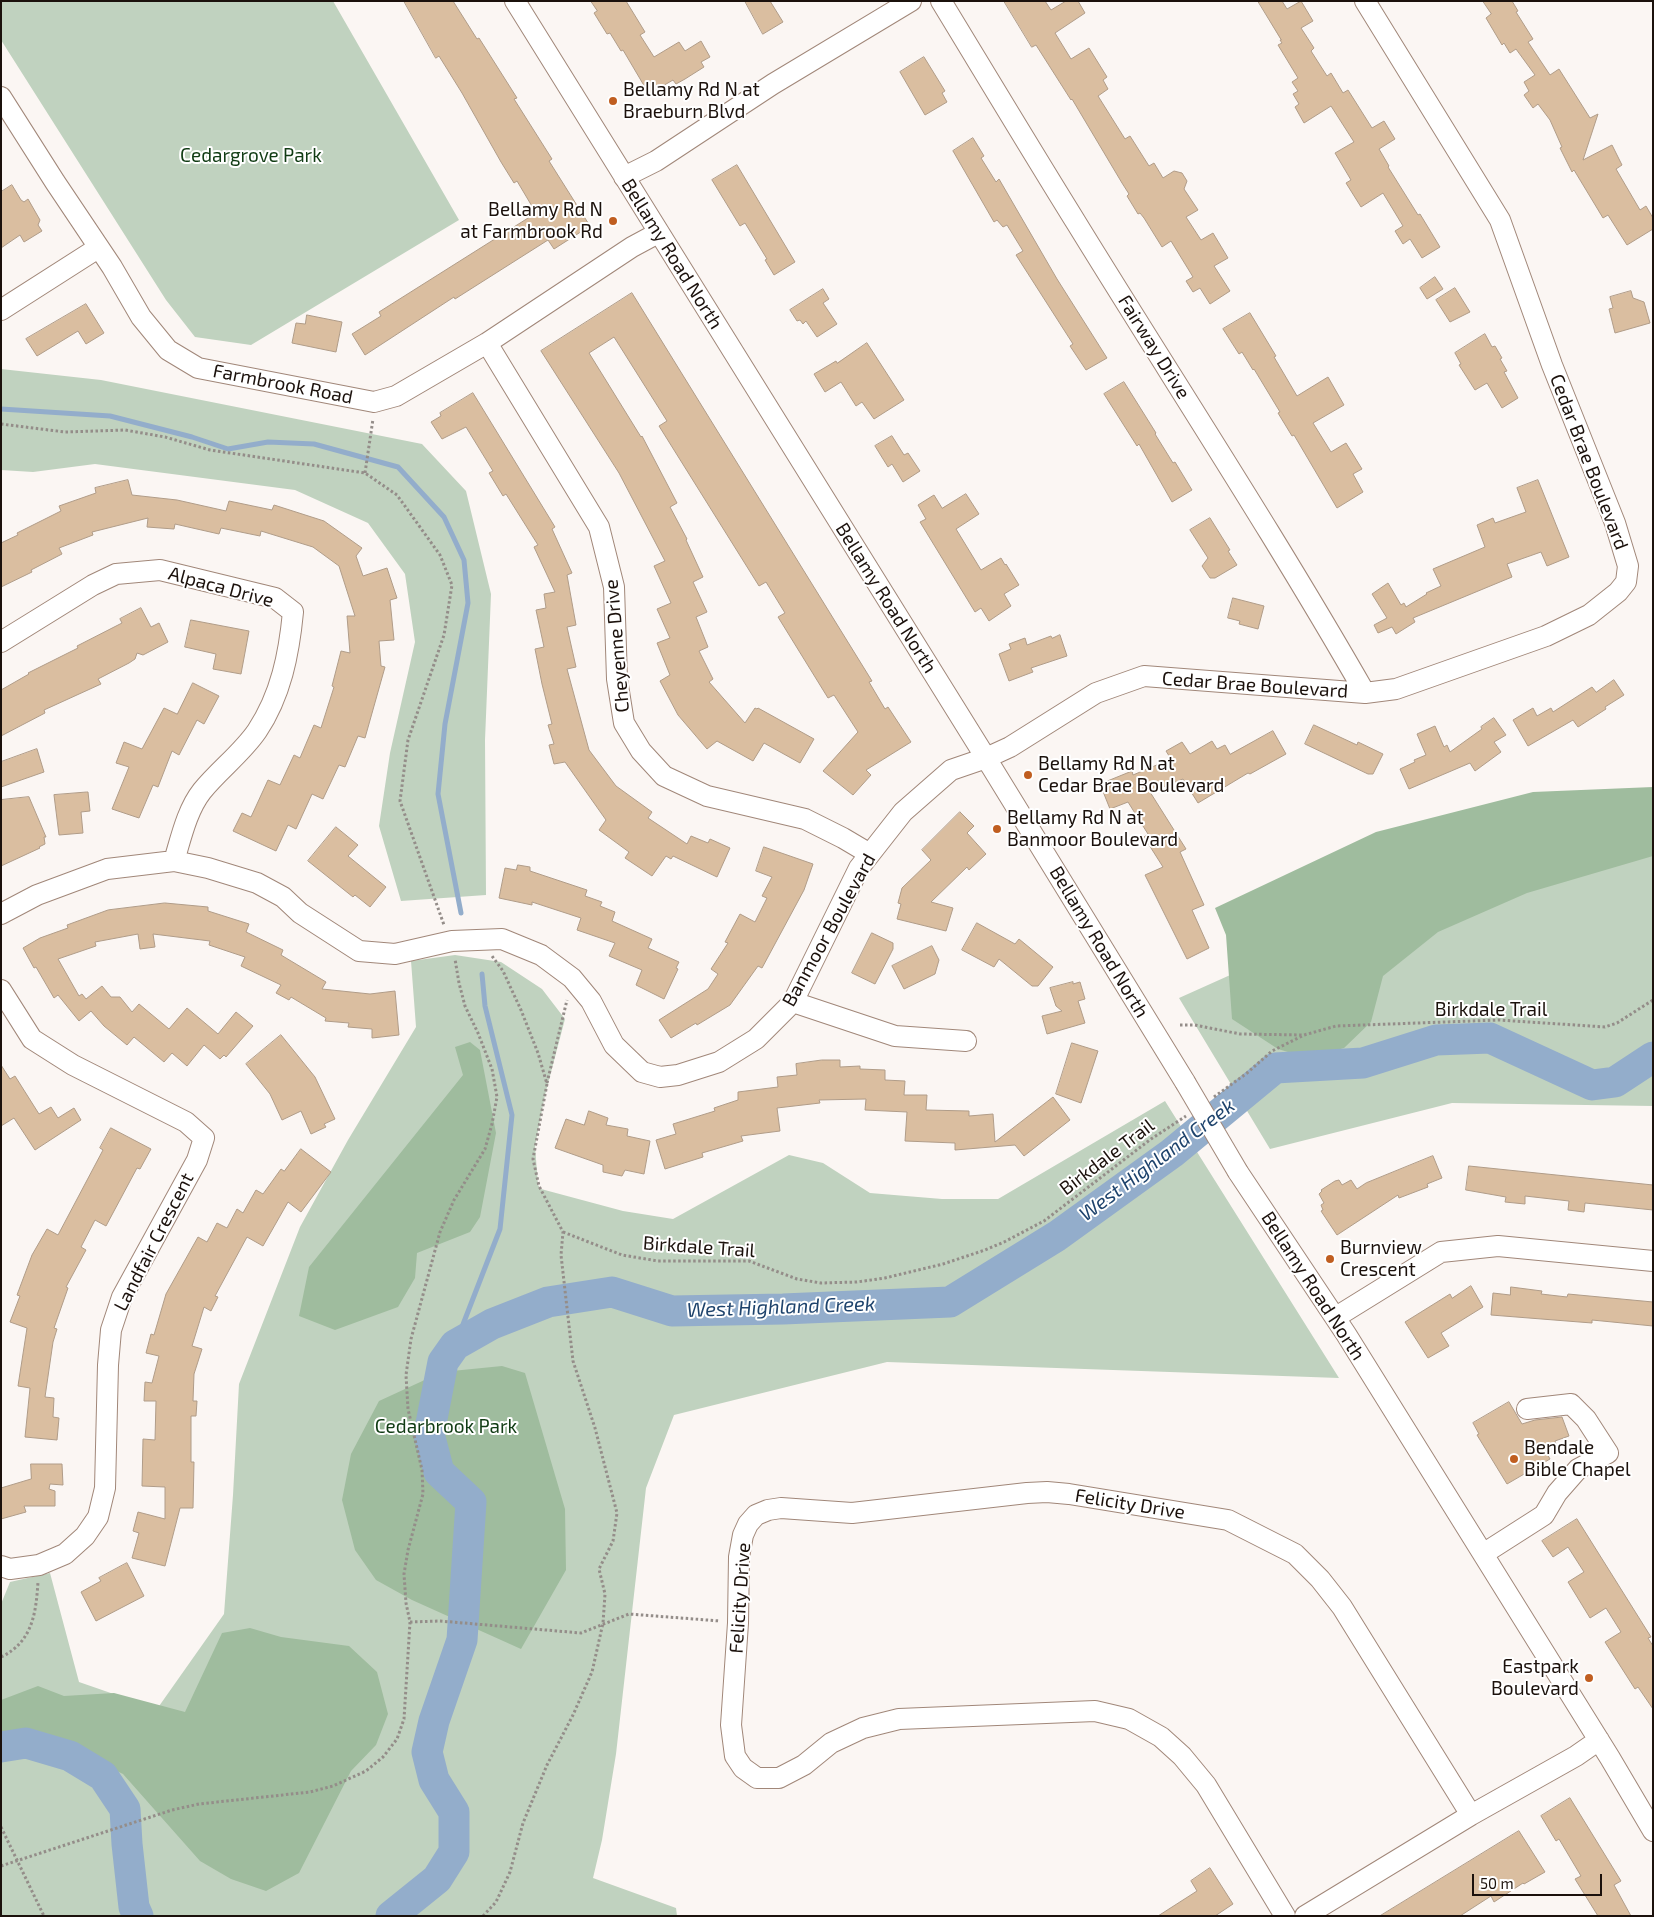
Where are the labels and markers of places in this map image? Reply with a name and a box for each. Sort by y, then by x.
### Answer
place label: Bellamy Rd N at Braeburn Blvd [623,79,760,123]
marker: Bellamy Rd N at Braeburn Blvd [607,95,619,107]
place label: Bellamy Rd N at Farmbrook Rd [460,199,603,243]
marker: Bellamy Rd N at Farmbrook Rd [607,215,619,227]
place label: Bellamy Rd N at Cedar Brae Boulevard [1038,753,1224,797]
marker: Bellamy Rd N at Cedar Brae Boulevard [1022,769,1034,781]
place label: Bellamy Rd N at Banmoor Boulevard [1007,807,1178,851]
marker: Bellamy Rd N at Banmoor Boulevard [991,823,1003,835]
place label: Burnview Crescent [1340,1237,1422,1281]
marker: Burnview Crescent [1324,1253,1336,1265]
place label: Bendale Bible Chapel [1524,1437,1631,1481]
marker: Bendale Bible Chapel [1508,1453,1520,1465]
place label: Eastpark Boulevard [1491,1656,1579,1700]
marker: Eastpark Boulevard [1583,1672,1595,1684]

